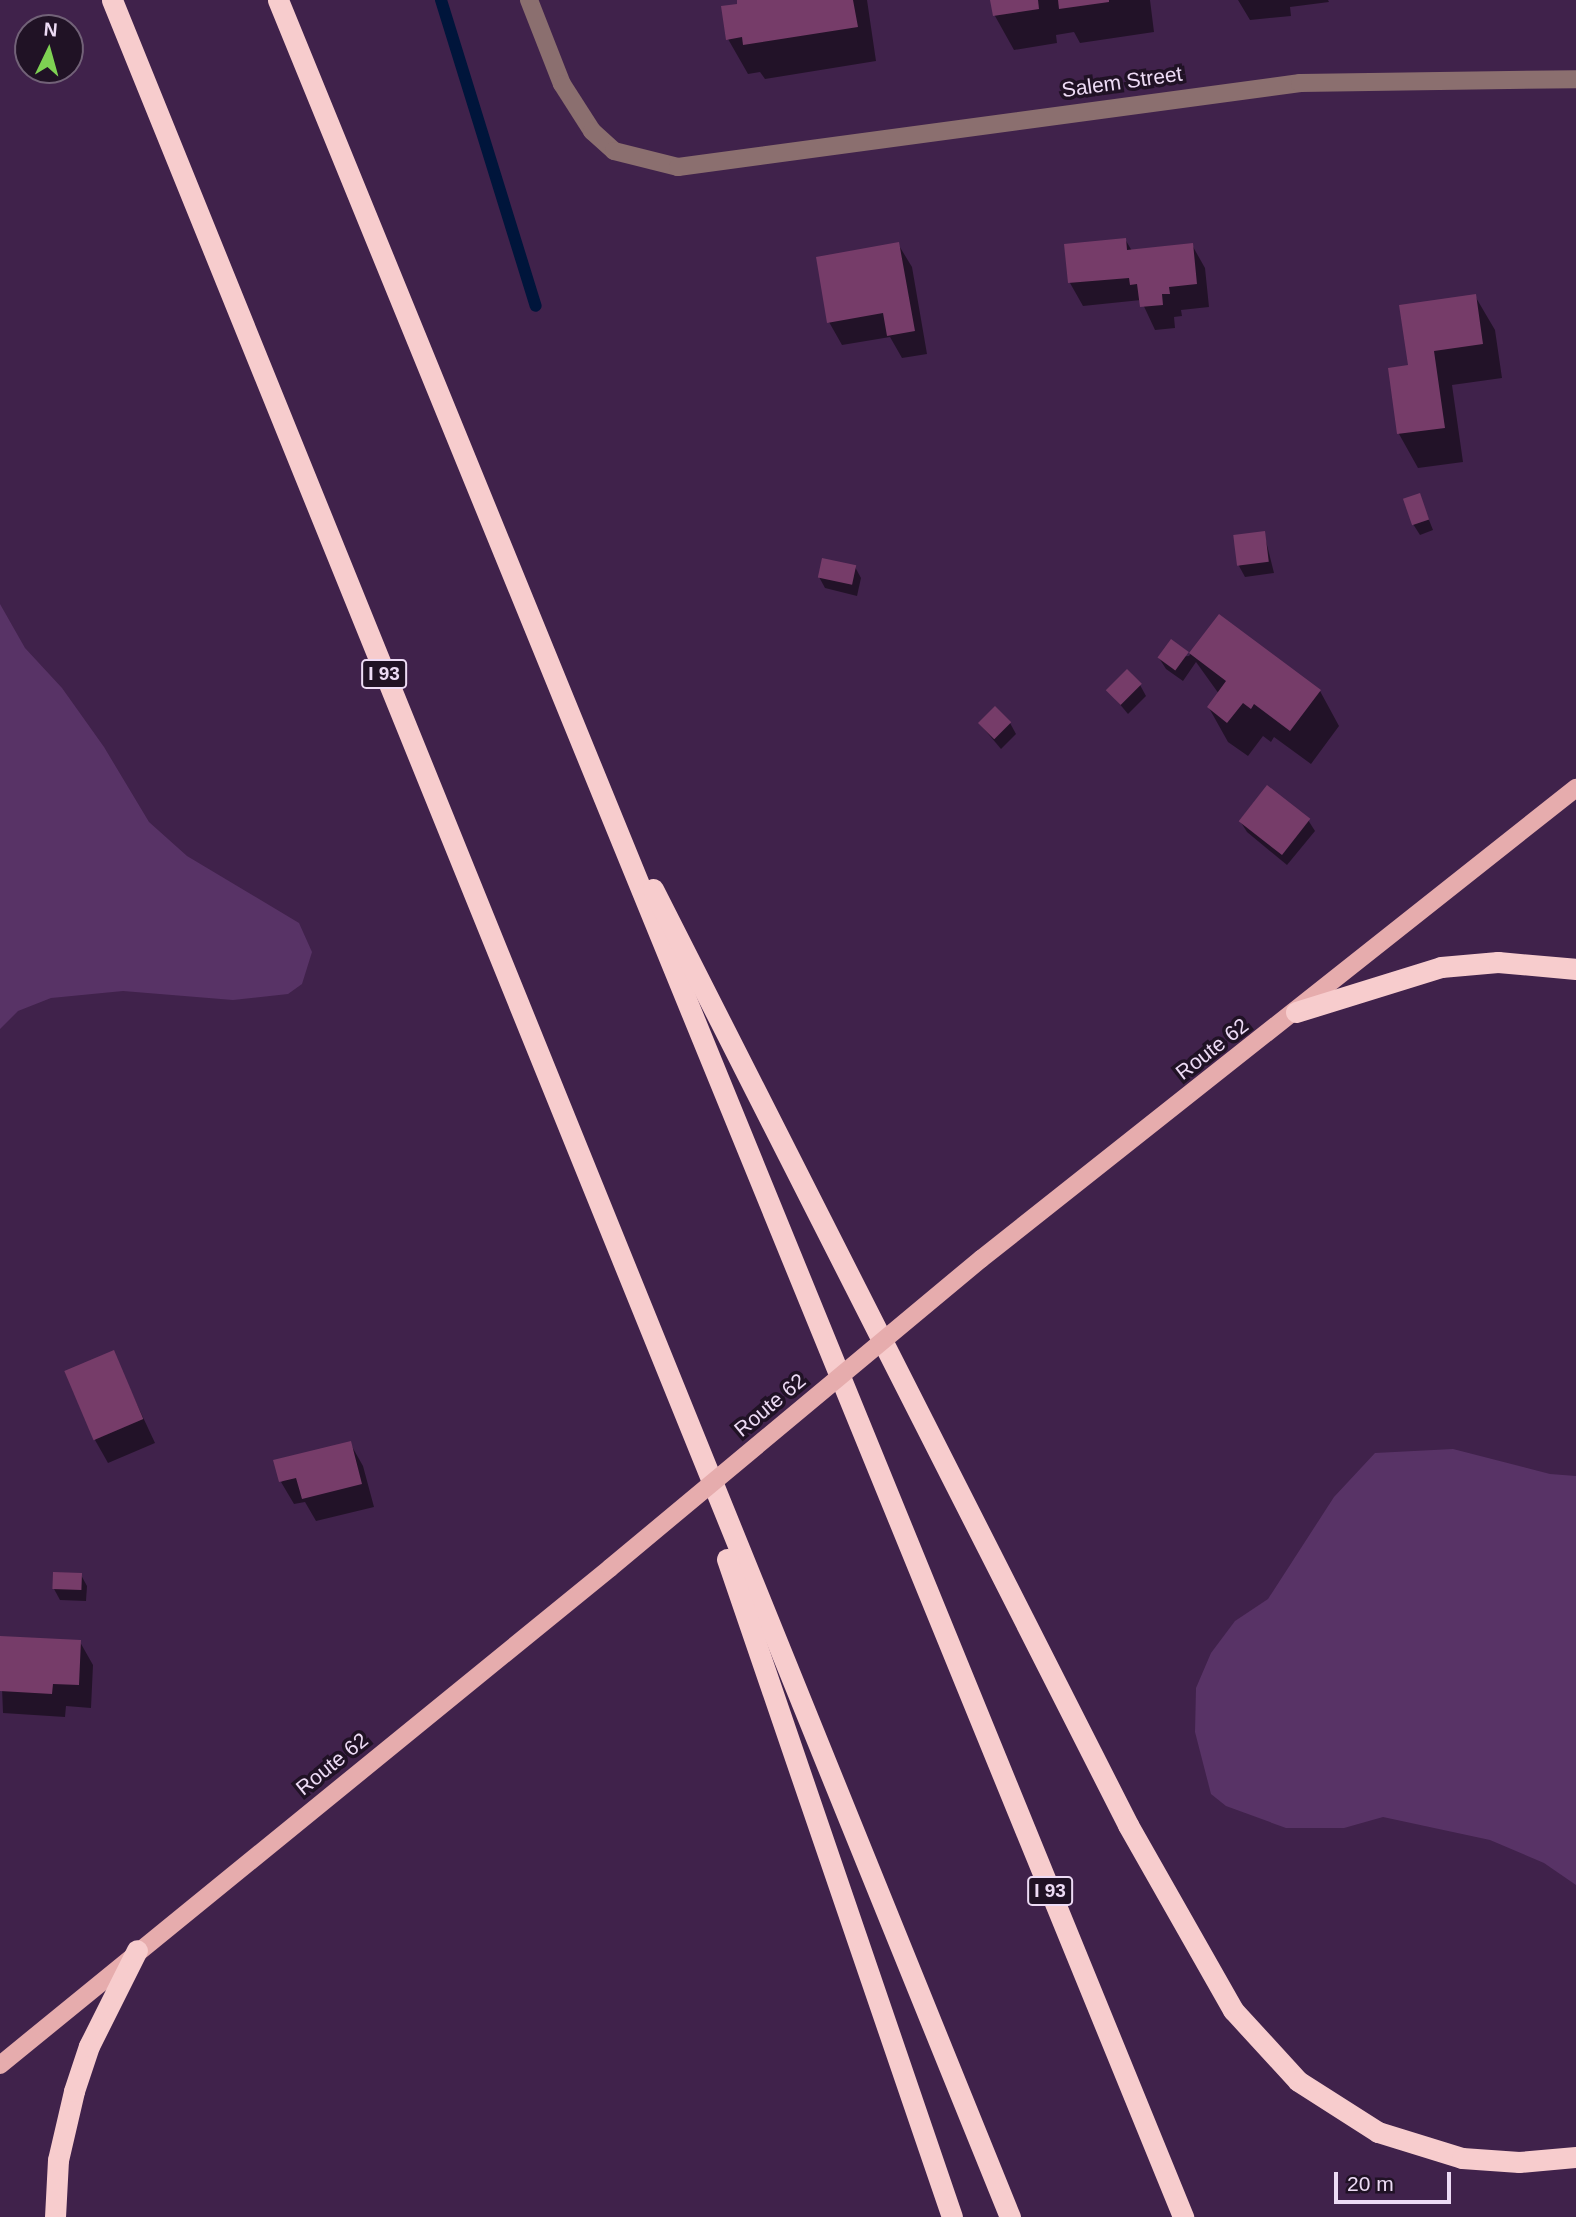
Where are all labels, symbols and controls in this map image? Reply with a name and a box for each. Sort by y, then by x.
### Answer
north arrow [14,14,84,84]
text: N [43,19,58,41]
street label: Salem Street [1060,61,1184,103]
road number: I 93 [360,659,408,690]
street label: Route 62 [1171,1013,1253,1085]
street label: Route 62 [729,1368,811,1442]
street label: Route 62 [291,1727,373,1801]
road number: I 93 [1026,1876,1074,1907]
scale bar [1338,2158,1455,2202]
text: 20 m [1347,2172,1394,2195]

